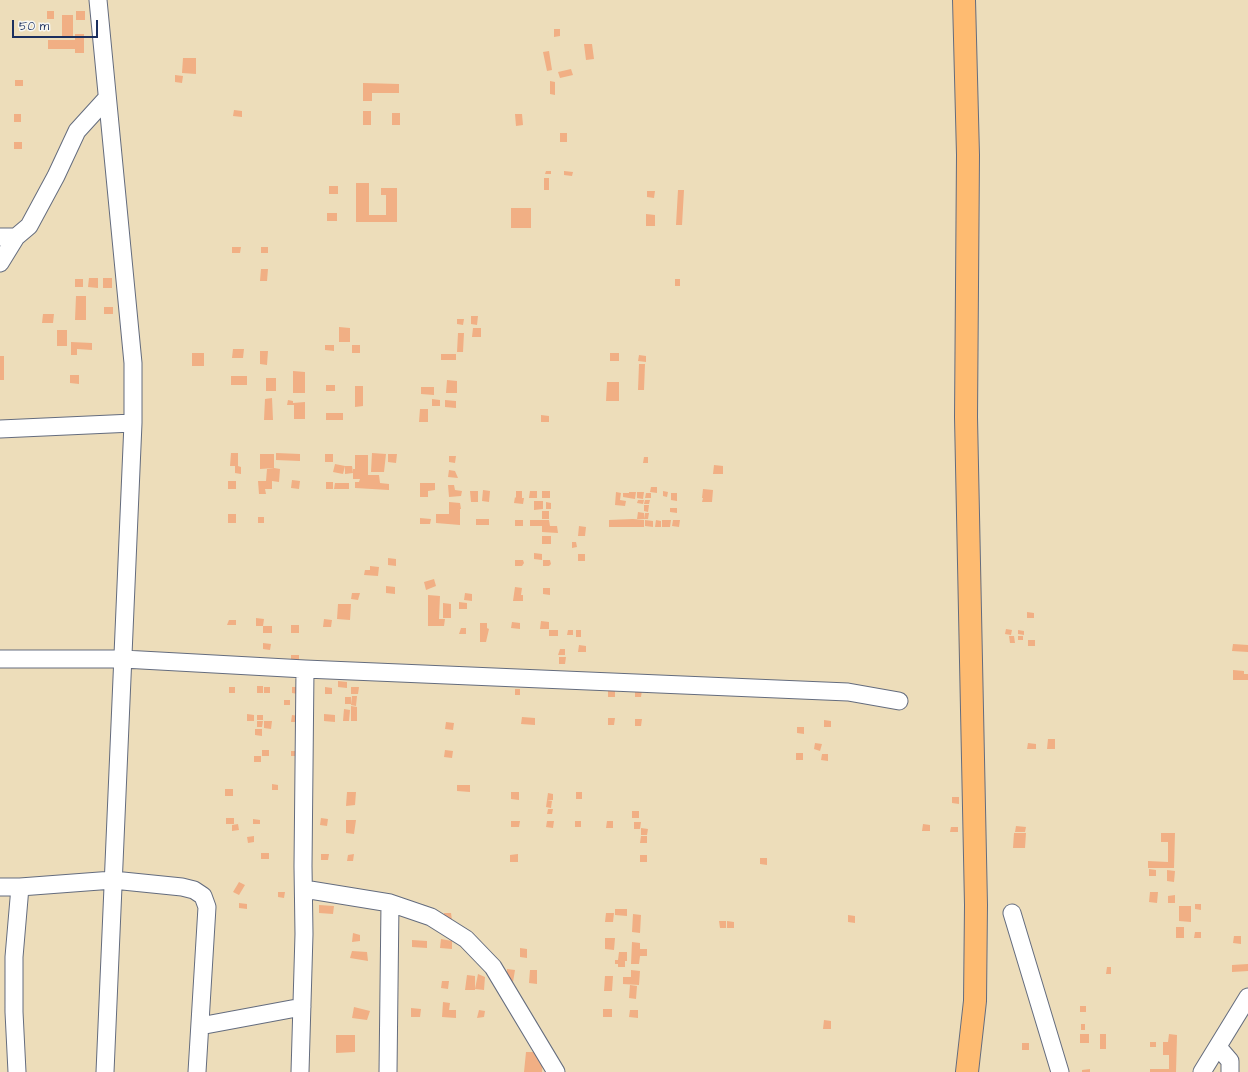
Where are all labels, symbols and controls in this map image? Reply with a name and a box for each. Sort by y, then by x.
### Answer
scale bar [14,12,100,38]
text: 50 m [19,18,49,35]

